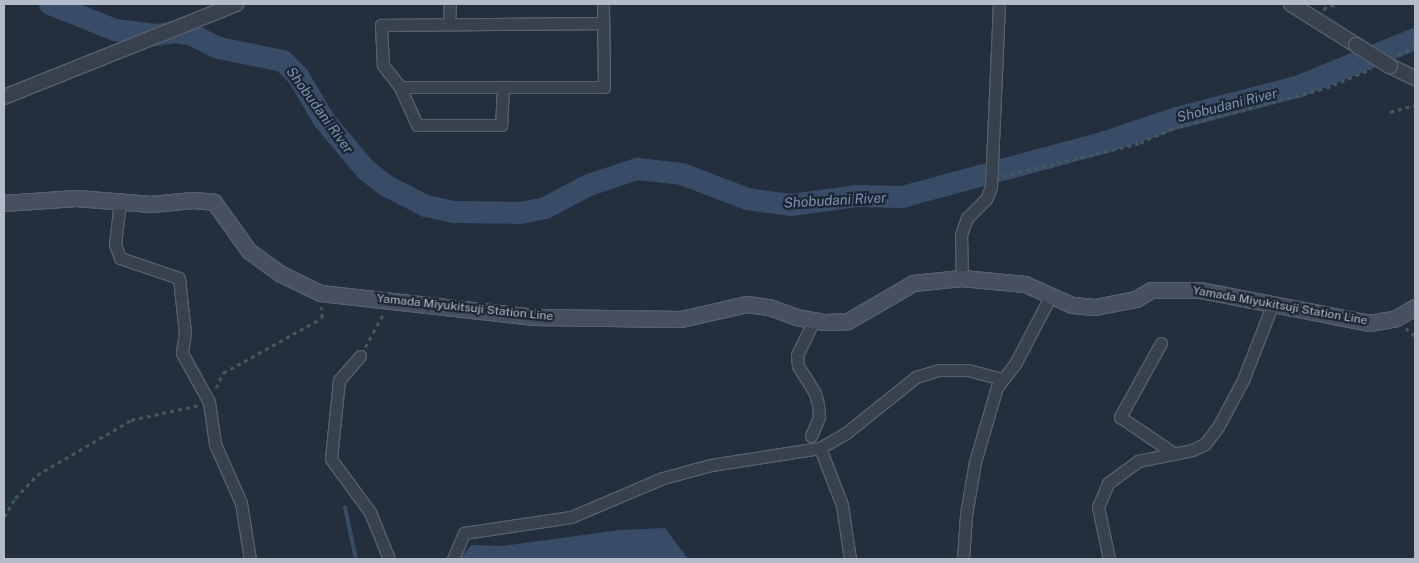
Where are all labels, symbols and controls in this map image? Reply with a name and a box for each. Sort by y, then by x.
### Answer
water label: Shobudani River [283,63,357,157]
water label: Shobudani River [1175,84,1279,126]
water label: Shobudani River [783,189,887,211]
street label: Yamada Miyukitsuji Station Line [1192,284,1368,328]
street label: Yamada Miyukitsuji Station Line [376,292,554,324]

